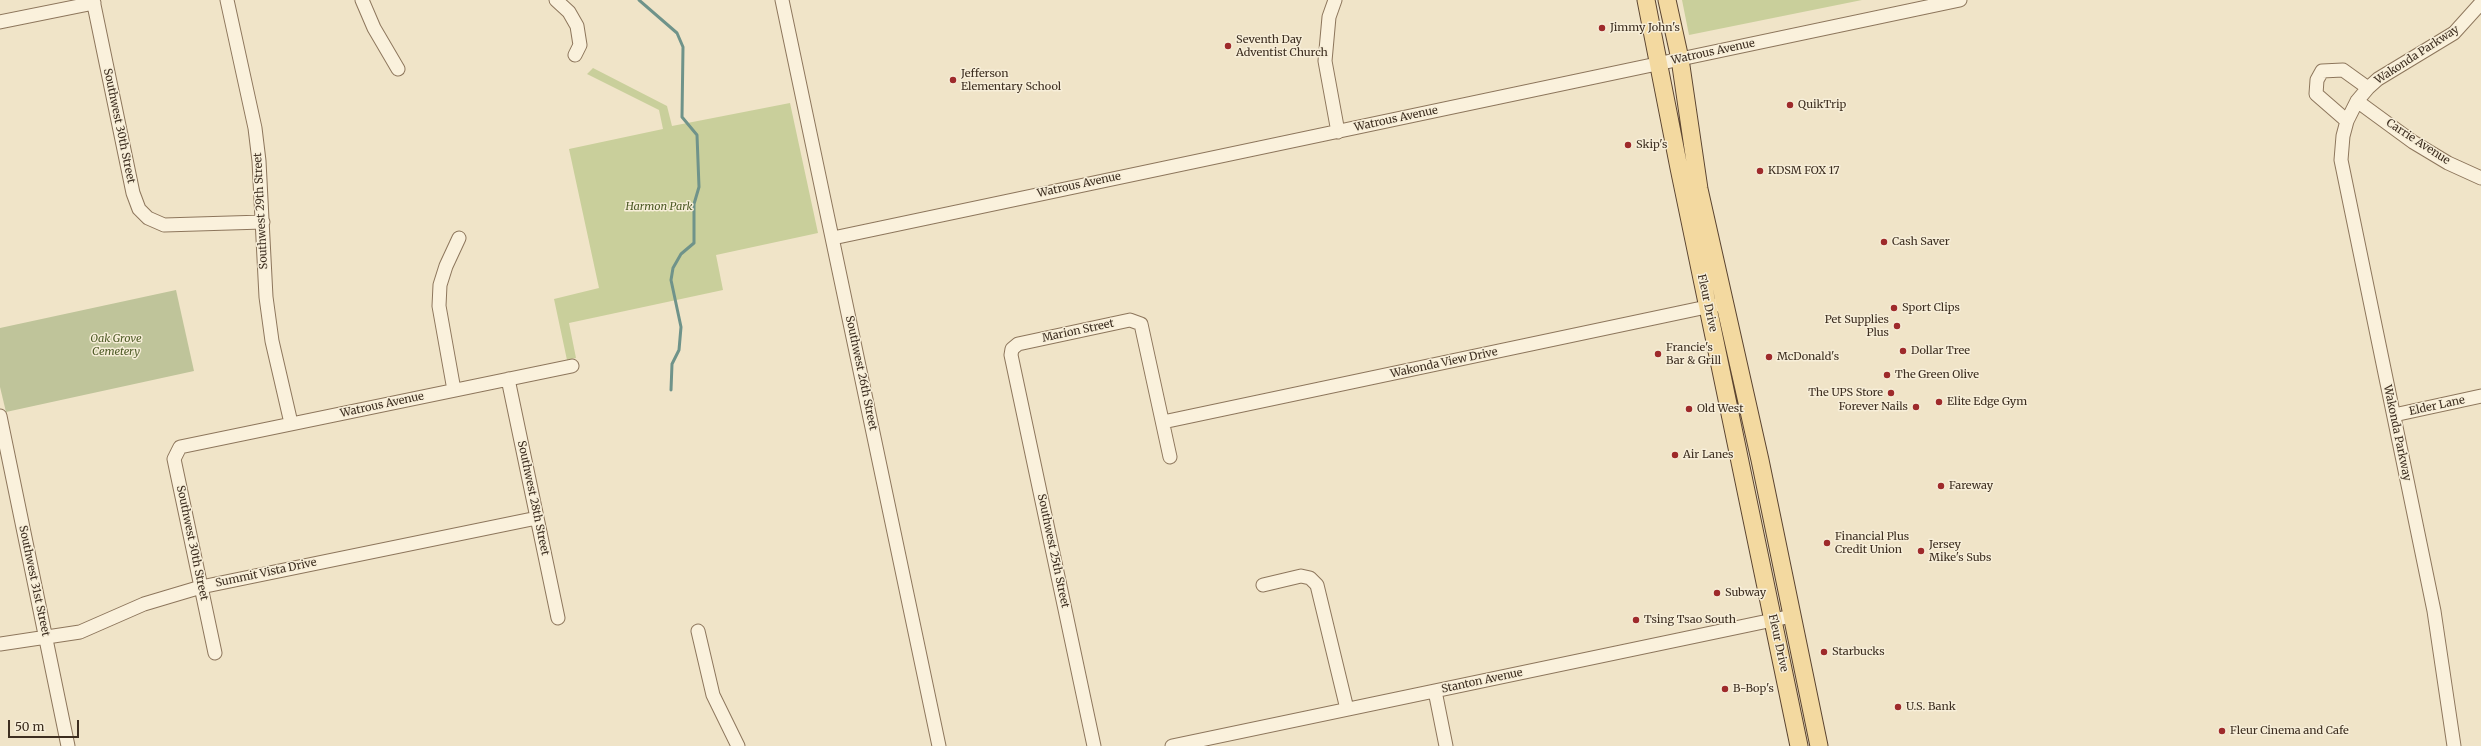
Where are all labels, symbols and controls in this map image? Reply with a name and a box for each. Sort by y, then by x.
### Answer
place label: Jimmy John's [1610,21,1680,35]
marker: Jimmy John's [1597,23,1607,33]
street label: Wakonda Parkway [2372,23,2462,87]
place label: Seventh Day Adventist Church [1236,33,1328,59]
street label: Watrous Avenue [1670,37,1756,67]
marker: Seventh Day Adventist Church [1223,41,1233,51]
street label: Southwest 30th Street [100,67,138,185]
place label: Jefferson Elementary School [961,67,1061,93]
marker: Jefferson Elementary School [948,75,958,85]
place label: QuikTrip [1798,98,1846,112]
marker: QuikTrip [1785,100,1795,110]
street label: Watrous Avenue [1353,104,1439,134]
street label: Carrie Avenue [2384,116,2452,168]
place label: Skip's [1636,138,1667,152]
marker: Skip's [1623,140,1633,150]
street label: Southwest 29th Street [251,152,271,270]
place label: KDSM FOX 17 [1768,164,1839,178]
marker: KDSM FOX 17 [1755,166,1765,176]
street label: Watrous Avenue [1036,170,1122,200]
park label: Harmon Park [625,200,693,214]
place label: Cash Saver [1892,235,1950,249]
marker: Cash Saver [1879,237,1889,247]
street label: Fleur Drive [1694,273,1720,333]
place label: Sport Clips [1902,301,1960,315]
marker: Sport Clips [1889,303,1899,313]
place label: Pet Supplies Plus [1825,313,1889,339]
street label: Southwest 26th Street [842,314,880,432]
street label: Marion Street [1041,317,1115,345]
marker: Pet Supplies Plus [1892,321,1902,331]
park label: Oak Grove Cemetery [90,332,142,358]
place label: Francie's Bar & Grill [1666,341,1721,367]
place label: Dollar Tree [1911,344,1970,358]
street label: Wakonda View Drive [1389,345,1499,381]
marker: Dollar Tree [1898,346,1908,356]
marker: Francie's Bar & Grill [1653,349,1663,359]
place label: McDonald's [1777,350,1839,364]
marker: McDonald's [1764,352,1774,362]
place label: The Green Olive [1895,368,1979,382]
marker: The Green Olive [1882,370,1892,380]
street label: Wakonda Parkway [2380,384,2414,482]
place label: The UPS Store [1808,386,1883,400]
marker: The UPS Store [1886,388,1896,398]
street label: Watrous Avenue [339,390,425,420]
street label: Elder Lane [2408,394,2466,418]
place label: Elite Edge Gym [1947,395,2027,409]
marker: Elite Edge Gym [1934,397,1944,407]
place label: Forever Nails [1839,400,1908,414]
place label: Old West [1697,402,1743,416]
marker: Forever Nails [1911,402,1921,412]
marker: Old West [1684,404,1694,414]
street label: Southwest 28th Street [514,439,552,557]
place label: Air Lanes [1683,448,1733,462]
marker: Air Lanes [1670,450,1680,460]
place label: Fareway [1949,479,1993,493]
marker: Fareway [1936,481,1946,491]
street label: Southwest 30th Street [173,484,211,602]
street label: Southwest 25th Street [1034,493,1072,609]
street label: Southwest 31st Street [16,524,52,638]
place label: Financial Plus Credit Union [1835,530,1909,556]
marker: Financial Plus Credit Union [1822,538,1832,548]
place label: Jersey Mike's Subs [1929,538,1991,564]
marker: Jersey Mike's Subs [1916,546,1926,556]
street label: Summit Vista Drive [214,556,318,590]
place label: Subway [1725,586,1766,600]
marker: Subway [1712,588,1722,598]
place label: Tsing Tsao South [1644,613,1736,627]
street label: Fleur Drive [1765,613,1791,673]
marker: Tsing Tsao South [1631,615,1641,625]
place label: Starbucks [1832,645,1885,659]
marker: Starbucks [1819,647,1829,657]
street label: Stanton Avenue [1440,666,1524,696]
place label: B-Bop's [1733,682,1774,696]
marker: B-Bop's [1720,684,1730,694]
place label: U.S. Bank [1906,700,1956,714]
marker: U.S. Bank [1893,702,1903,712]
scale bar [10,712,81,738]
text: 50 m [15,719,44,734]
place label: Fleur Cinema and Cafe [2230,724,2349,738]
marker: Fleur Cinema and Cafe [2217,726,2227,736]

